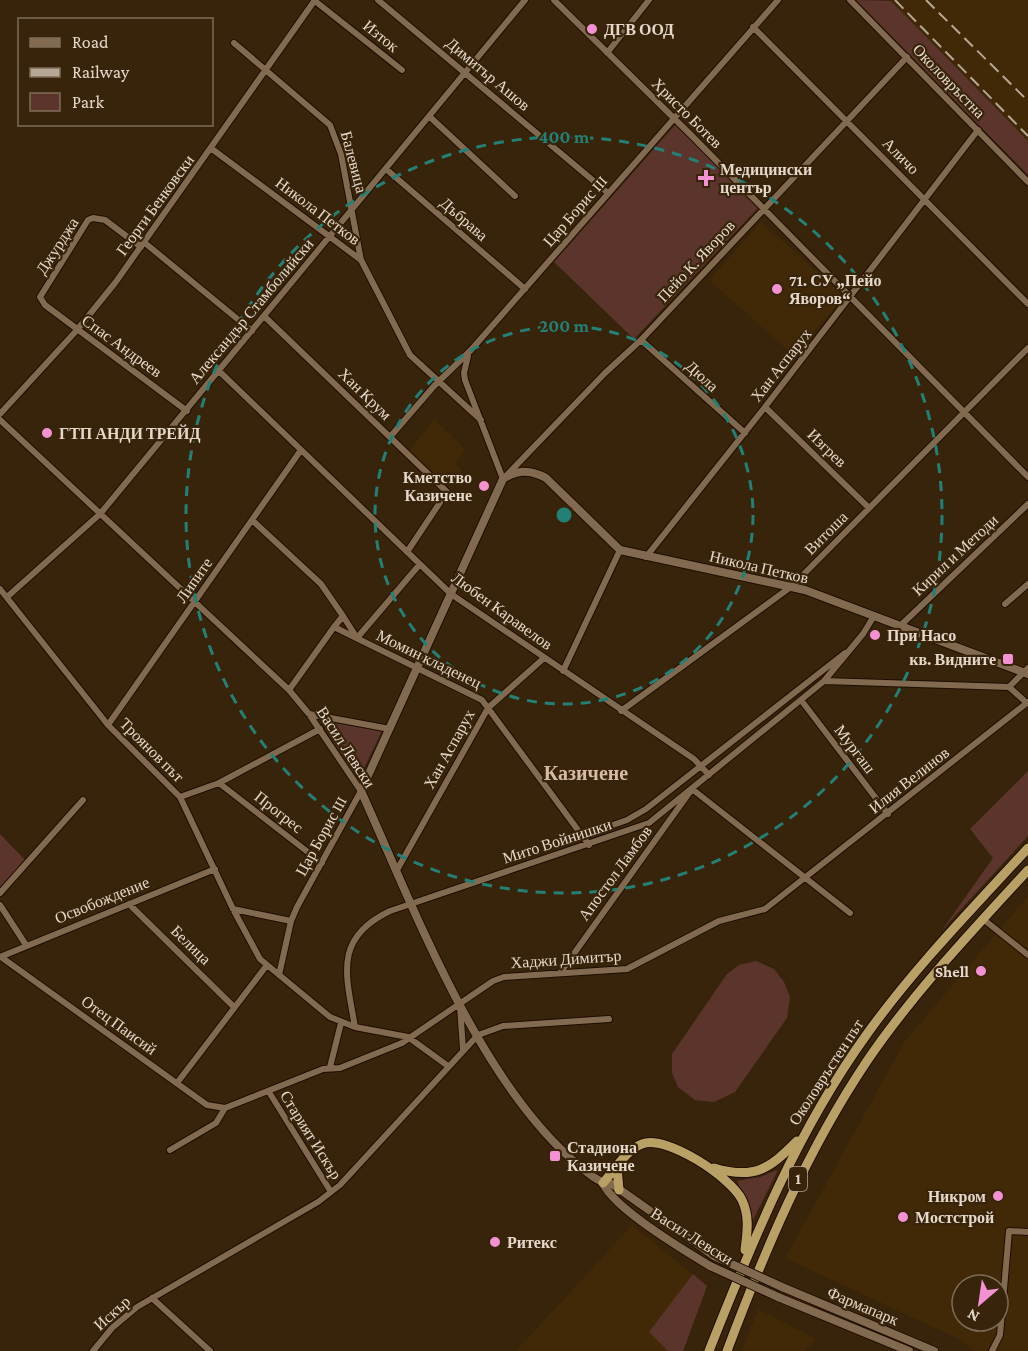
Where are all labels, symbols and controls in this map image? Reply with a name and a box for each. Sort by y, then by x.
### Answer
street label: Изток [360,17,402,55]
legend [18,18,213,126]
place label: ДГВ ООД [604,21,674,39]
marker: ДГВ ООД [585,22,599,36]
text: Road [72,32,109,52]
street label: Димитър Ашов [442,34,534,115]
street label: Околовръстна [909,41,988,122]
text: Railway [72,62,130,82]
street label: Христо Ботев [648,75,726,152]
text: Park [72,92,104,112]
text: 400 m [539,127,590,147]
street label: Балевица [337,129,370,195]
street label: Аличо [879,134,923,178]
street label: Георги Бенковски [113,151,198,259]
place label: Медицински център [720,161,812,197]
marker: Медицински център [697,169,715,187]
street label: Цар Борис III [540,172,611,250]
street label: Никола Петков [273,174,364,248]
street label: Дъбрава [436,194,491,245]
street label: Джурджа [32,215,82,278]
street label: Пейо К. Яворов [654,216,739,306]
street label: Александър Стамболийски [185,235,318,387]
place label: 71. СУ „Пейо Яворов“ [789,272,881,308]
marker: 71. СУ „Пейо Яворов“ [770,282,784,296]
street label: Спас Андреев [78,311,166,382]
text: 200 m [539,316,590,336]
street label: Хан Аспарух [747,325,816,405]
street label: Дюла [682,357,722,396]
street label: Хан Крум [334,365,395,424]
place label: ГТП АНДИ ТРЕЙД [59,424,200,443]
marker: ГТП АНДИ ТРЕЙД [40,426,54,440]
street label: Изгрев [803,426,850,472]
place label: Кметство Казичене [403,469,472,504]
marker: Кметство Казичене [477,479,491,493]
centre of rings [554,505,574,525]
street label: Витоша [801,508,851,558]
street label: Кирил и Методи [909,511,1002,600]
street label: Никола Петков [708,547,811,587]
street label: Липите [173,554,215,606]
street label: Любен Каравелов [448,569,556,654]
street label: Момин кладенец [374,626,484,693]
place label: При Насо [887,627,956,645]
marker: При Насо [868,628,882,642]
place label: кв. Видните [909,651,996,668]
marker: кв. Видните [1001,652,1015,666]
street label: Васил Левски [313,703,379,791]
street label: Хан Аспарух [420,706,479,792]
street label: Троянов път [116,715,187,786]
street label: Мургаш [831,722,879,778]
street label: Илия Велинов [866,743,953,817]
district label: Казичене [544,762,628,784]
street label: Прогрес [251,788,307,837]
street label: Цар Борис III [292,793,351,879]
street label: Мито Войнишки [500,815,614,867]
street label: Апостол Ламбов [575,822,655,924]
street label: Освобождение [52,873,152,928]
street label: Белица [167,922,214,969]
street label: Хаджи Димитър [510,947,622,972]
place label: Shell [935,963,969,980]
marker: Shell [974,964,988,978]
street label: Отец Паисий [78,992,160,1059]
street label: Околовръстен път [785,1016,867,1129]
street label: Старият Искър [276,1088,345,1183]
place label: Стадиона Казичене [567,1139,637,1174]
marker: Стадиона Казичене [548,1149,562,1163]
road number: 1 [789,1167,807,1191]
place label: Никром [928,1188,986,1206]
marker: Никром [991,1189,1005,1203]
street label: Васил Левски [648,1204,736,1268]
place label: Мостстрой [915,1209,994,1227]
marker: Мостстрой [896,1210,910,1224]
place label: Ритекс [507,1234,557,1251]
marker: Ритекс [488,1235,502,1249]
north arrow [950,1273,1010,1333]
street label: Фармапарк [824,1283,901,1330]
street label: Искър [90,1292,134,1334]
text: N [964,1306,982,1326]

